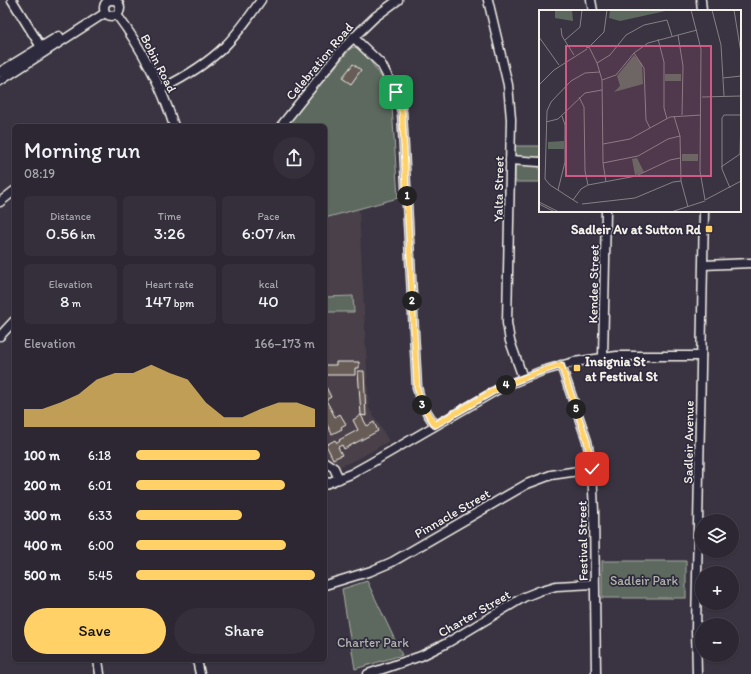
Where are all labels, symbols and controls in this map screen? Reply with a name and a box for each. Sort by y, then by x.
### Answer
inset map [539,10,741,212]
street label: Celebration Road [283,20,356,103]
street label: Bobin Road [137,32,180,95]
pin [379,75,413,109]
icon: arrive [385,81,407,103]
text: Morning run [24,137,140,164]
button: share [273,137,315,179]
street label: Yalta Street [490,156,507,222]
text: 08:19 [24,166,55,181]
pin: 1 [397,186,417,206]
text: 1 [404,189,410,202]
text: Distance [50,210,91,223]
text: Time [158,210,181,223]
text: Pace [257,210,280,223]
place label: Sadleir Av at Sutton Rd [571,222,702,237]
text: 0.56 [46,223,78,243]
text: 3:26 [154,223,185,243]
text: 6:07 [242,223,274,243]
marker: Sadleir Av at Sutton Rd [704,224,714,234]
text: km [78,229,95,242]
text: /km [274,229,295,242]
street label: Kendee Street [585,244,602,323]
text: Elevation [49,278,92,291]
text: Heart rate [145,278,194,291]
text: kcal [259,278,278,291]
text: 8 [60,291,69,311]
text: 147 [145,291,171,311]
text: 40 [258,291,279,311]
pin: 2 [402,291,422,311]
text: 2 [409,294,415,307]
text: m [69,297,81,310]
text: bpm [171,297,194,310]
text: Elevation [24,336,76,351]
text: 166–173 m [255,336,315,351]
place label: Insignia St at Festival St [585,354,658,384]
marker: Insignia St at Festival St [572,363,582,373]
pin: 4 [496,375,516,395]
text: 4 [503,378,509,391]
pin: 3 [412,395,432,415]
text: 3 [419,398,425,411]
pin: 5 [566,399,586,419]
street label: Sadleir Avenue [680,400,697,484]
text: 5 [573,402,579,415]
text: 100 m [24,448,60,463]
text: 6:18 [88,448,111,463]
pin [575,452,609,486]
icon: check [581,458,603,480]
text: 200 m [24,478,61,493]
text: 6:01 [88,478,112,493]
street label: Pinnacle Street [412,486,493,541]
street label: Festival Street [574,501,591,581]
text: 300 m [24,508,61,523]
text: 6:33 [88,508,112,523]
map controls [695,514,739,662]
button: layers [695,514,739,558]
text: 400 m [24,538,62,553]
text: 6:00 [88,538,114,553]
button: + [695,566,739,610]
text: 500 m [24,568,61,583]
text: 5:45 [88,568,113,583]
park label: Sadleir Park [610,573,678,588]
street label: Charter Street [435,587,513,640]
button: Save [24,608,166,654]
button: Share [174,608,315,654]
button: − [695,618,739,662]
park label: Charter Park [337,635,409,650]

